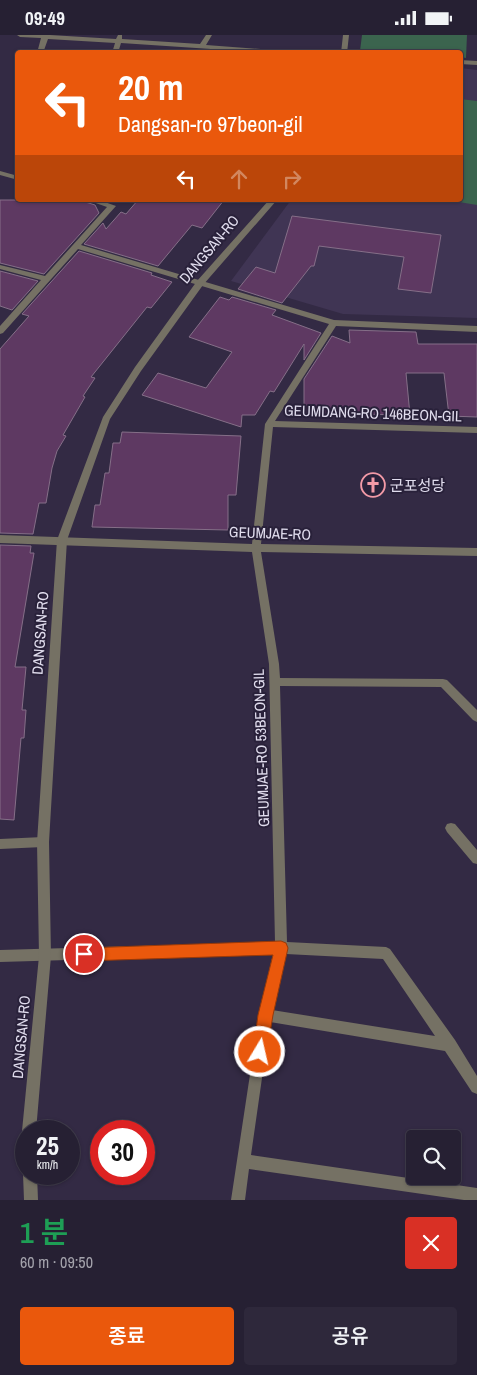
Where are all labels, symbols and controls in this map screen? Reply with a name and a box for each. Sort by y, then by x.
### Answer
text: 09:49 [25,5,65,31]
text: 20 m [118,64,183,111]
icon: left [35,70,100,135]
text: Dangsan-ro 97beon-gil [118,109,303,139]
icon: left [172,165,200,193]
icon: ahead [225,165,253,193]
icon: right [278,165,306,193]
street label: DANGSAN-RO [174,210,244,288]
street label: GEUMDANG-RO 146BEON-GIL [284,399,462,427]
church icon: 군포성당 [360,472,386,498]
place label: 군포성당 [390,475,445,496]
street label: GEUMJAE-RO [229,521,311,545]
street label: DANGSAN-RO [27,591,53,675]
street label: GEUMJAE-RO 53BEON-GIL [248,669,274,827]
pin [63,933,105,975]
icon: arrive [70,940,98,968]
street label: DANGSAN-RO [7,995,35,1079]
position arrow [233,1025,285,1077]
speed limit sign: 30 [90,1120,155,1185]
text: 25 [36,1129,59,1163]
map controls [406,1130,461,1185]
button: search [406,1130,461,1185]
text: km/h [37,1157,58,1173]
text: 1 분 [20,1212,68,1252]
button: close [405,1217,457,1269]
text: 60 m · 09:50 [20,1251,93,1273]
button: 종료 [20,1307,234,1365]
button: 공유 [244,1307,457,1365]

